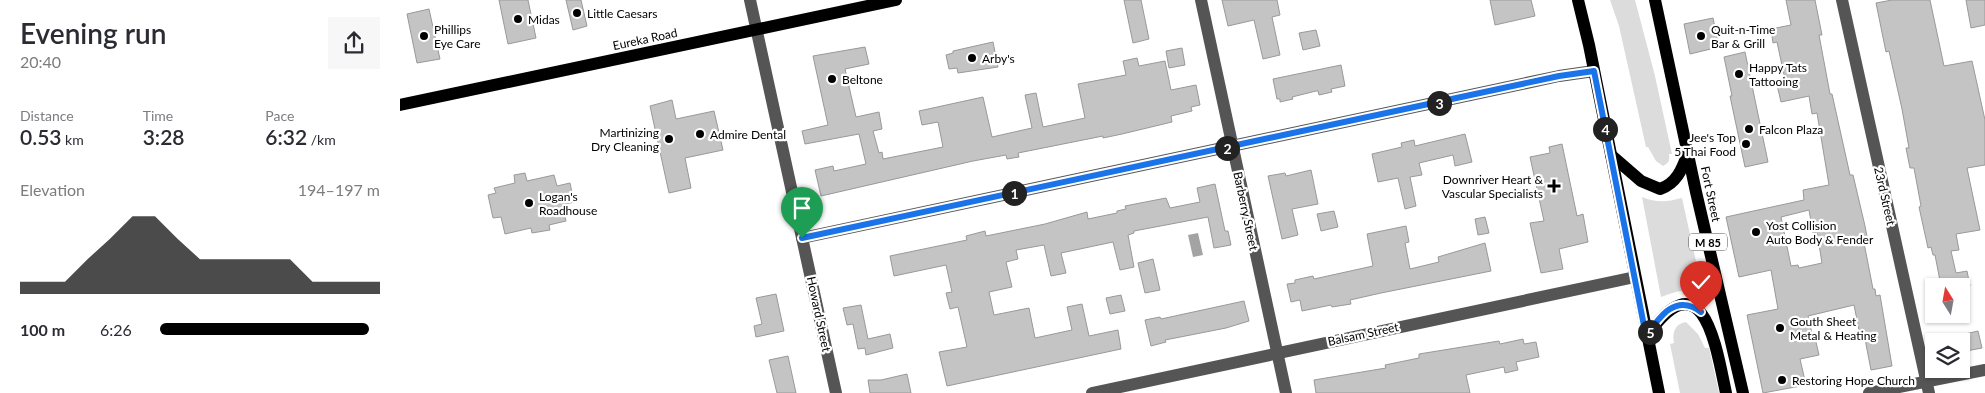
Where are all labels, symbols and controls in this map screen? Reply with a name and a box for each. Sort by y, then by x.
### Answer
place label: Little Caesars [587,6,657,21]
marker: Little Caesars [571,7,583,19]
place label: Midas [528,12,560,27]
marker: Midas [512,13,524,25]
text: Evening run [20,16,166,50]
button: share [328,17,380,69]
place label: Phillips Eye Care [434,22,481,51]
place label: Quit-n-Time Bar & Grill [1711,22,1775,51]
street label: Eureka Road [611,25,679,53]
marker: Phillips Eye Care [418,30,430,42]
marker: Quit-n-Time Bar & Grill [1695,30,1707,42]
place label: Arby's [982,51,1015,66]
text: 20:40 [20,52,61,71]
marker: Arby's [966,52,978,64]
place label: Happy Tats Tattooing [1749,60,1807,89]
marker: Happy Tats Tattooing [1733,68,1745,80]
place label: Beltone [842,72,883,87]
marker: Beltone [826,73,838,85]
pin: 3 [1426,90,1452,116]
text: 3 [1435,95,1444,112]
text: Distance [20,107,74,124]
text: Time [143,107,173,124]
text: Pace [265,107,294,124]
pin: 4 [1592,116,1618,142]
text: 4 [1601,121,1610,138]
place label: Falcon Plaza [1759,122,1823,137]
marker: Falcon Plaza [1743,123,1755,135]
text: 0.53 [20,124,62,149]
text: 3:28 [143,124,185,149]
text: 6:32 [265,124,307,149]
place label: Martinizing Dry Cleaning [591,125,659,154]
place label: Admire Dental [710,127,786,142]
marker: Admire Dental [694,128,706,140]
place label: Jee's Top 5 Thai Food [1674,130,1736,159]
text: km [62,131,84,148]
text: /km [307,131,336,148]
marker: Martinizing Dry Cleaning [663,133,675,145]
pin: 2 [1214,136,1240,160]
marker: Jee's Top 5 Thai Food [1740,138,1752,150]
text: 2 [1223,140,1232,157]
street label: Fort Street [1698,165,1724,224]
street label: 23rd Street [1871,165,1899,227]
street label: Barberry Street [1230,170,1262,253]
place label: Downriver Heart & Vascular Specialists [1442,172,1543,201]
marker: Downriver Heart & Vascular Specialists [1547,179,1561,193]
text: Elevation [20,180,85,199]
text: 194–197 m [298,180,380,199]
pin: 1 [1002,180,1026,206]
text: 1 [1010,185,1019,202]
pin [781,187,823,238]
place label: Logan's Roadhouse [539,189,597,218]
icon: arrive [788,194,816,222]
marker: Logan's Roadhouse [523,197,535,209]
place label: Yost Collision Auto Body & Fender [1766,218,1874,247]
marker: Yost Collision Auto Body & Fender [1750,226,1762,238]
road number: M 85 [1689,233,1727,250]
pin [1680,261,1722,312]
icon: check [1687,268,1715,296]
street label: Howard Street [804,275,834,354]
north arrow [1925,278,1970,322]
map controls [1925,278,1970,378]
place label: Gouth Sheet Metal & Heating [1790,314,1877,343]
street label: Balsam Street [1326,319,1401,349]
text: 100 m [20,320,65,339]
text: 6:26 [100,320,132,339]
pin: 5 [1638,320,1662,344]
marker: Gouth Sheet Metal & Heating [1774,322,1786,334]
text: 5 [1646,324,1655,341]
button: layers [1925,333,1970,378]
place label: Restoring Hope Church [1792,373,1915,388]
marker: Restoring Hope Church [1776,374,1788,386]

